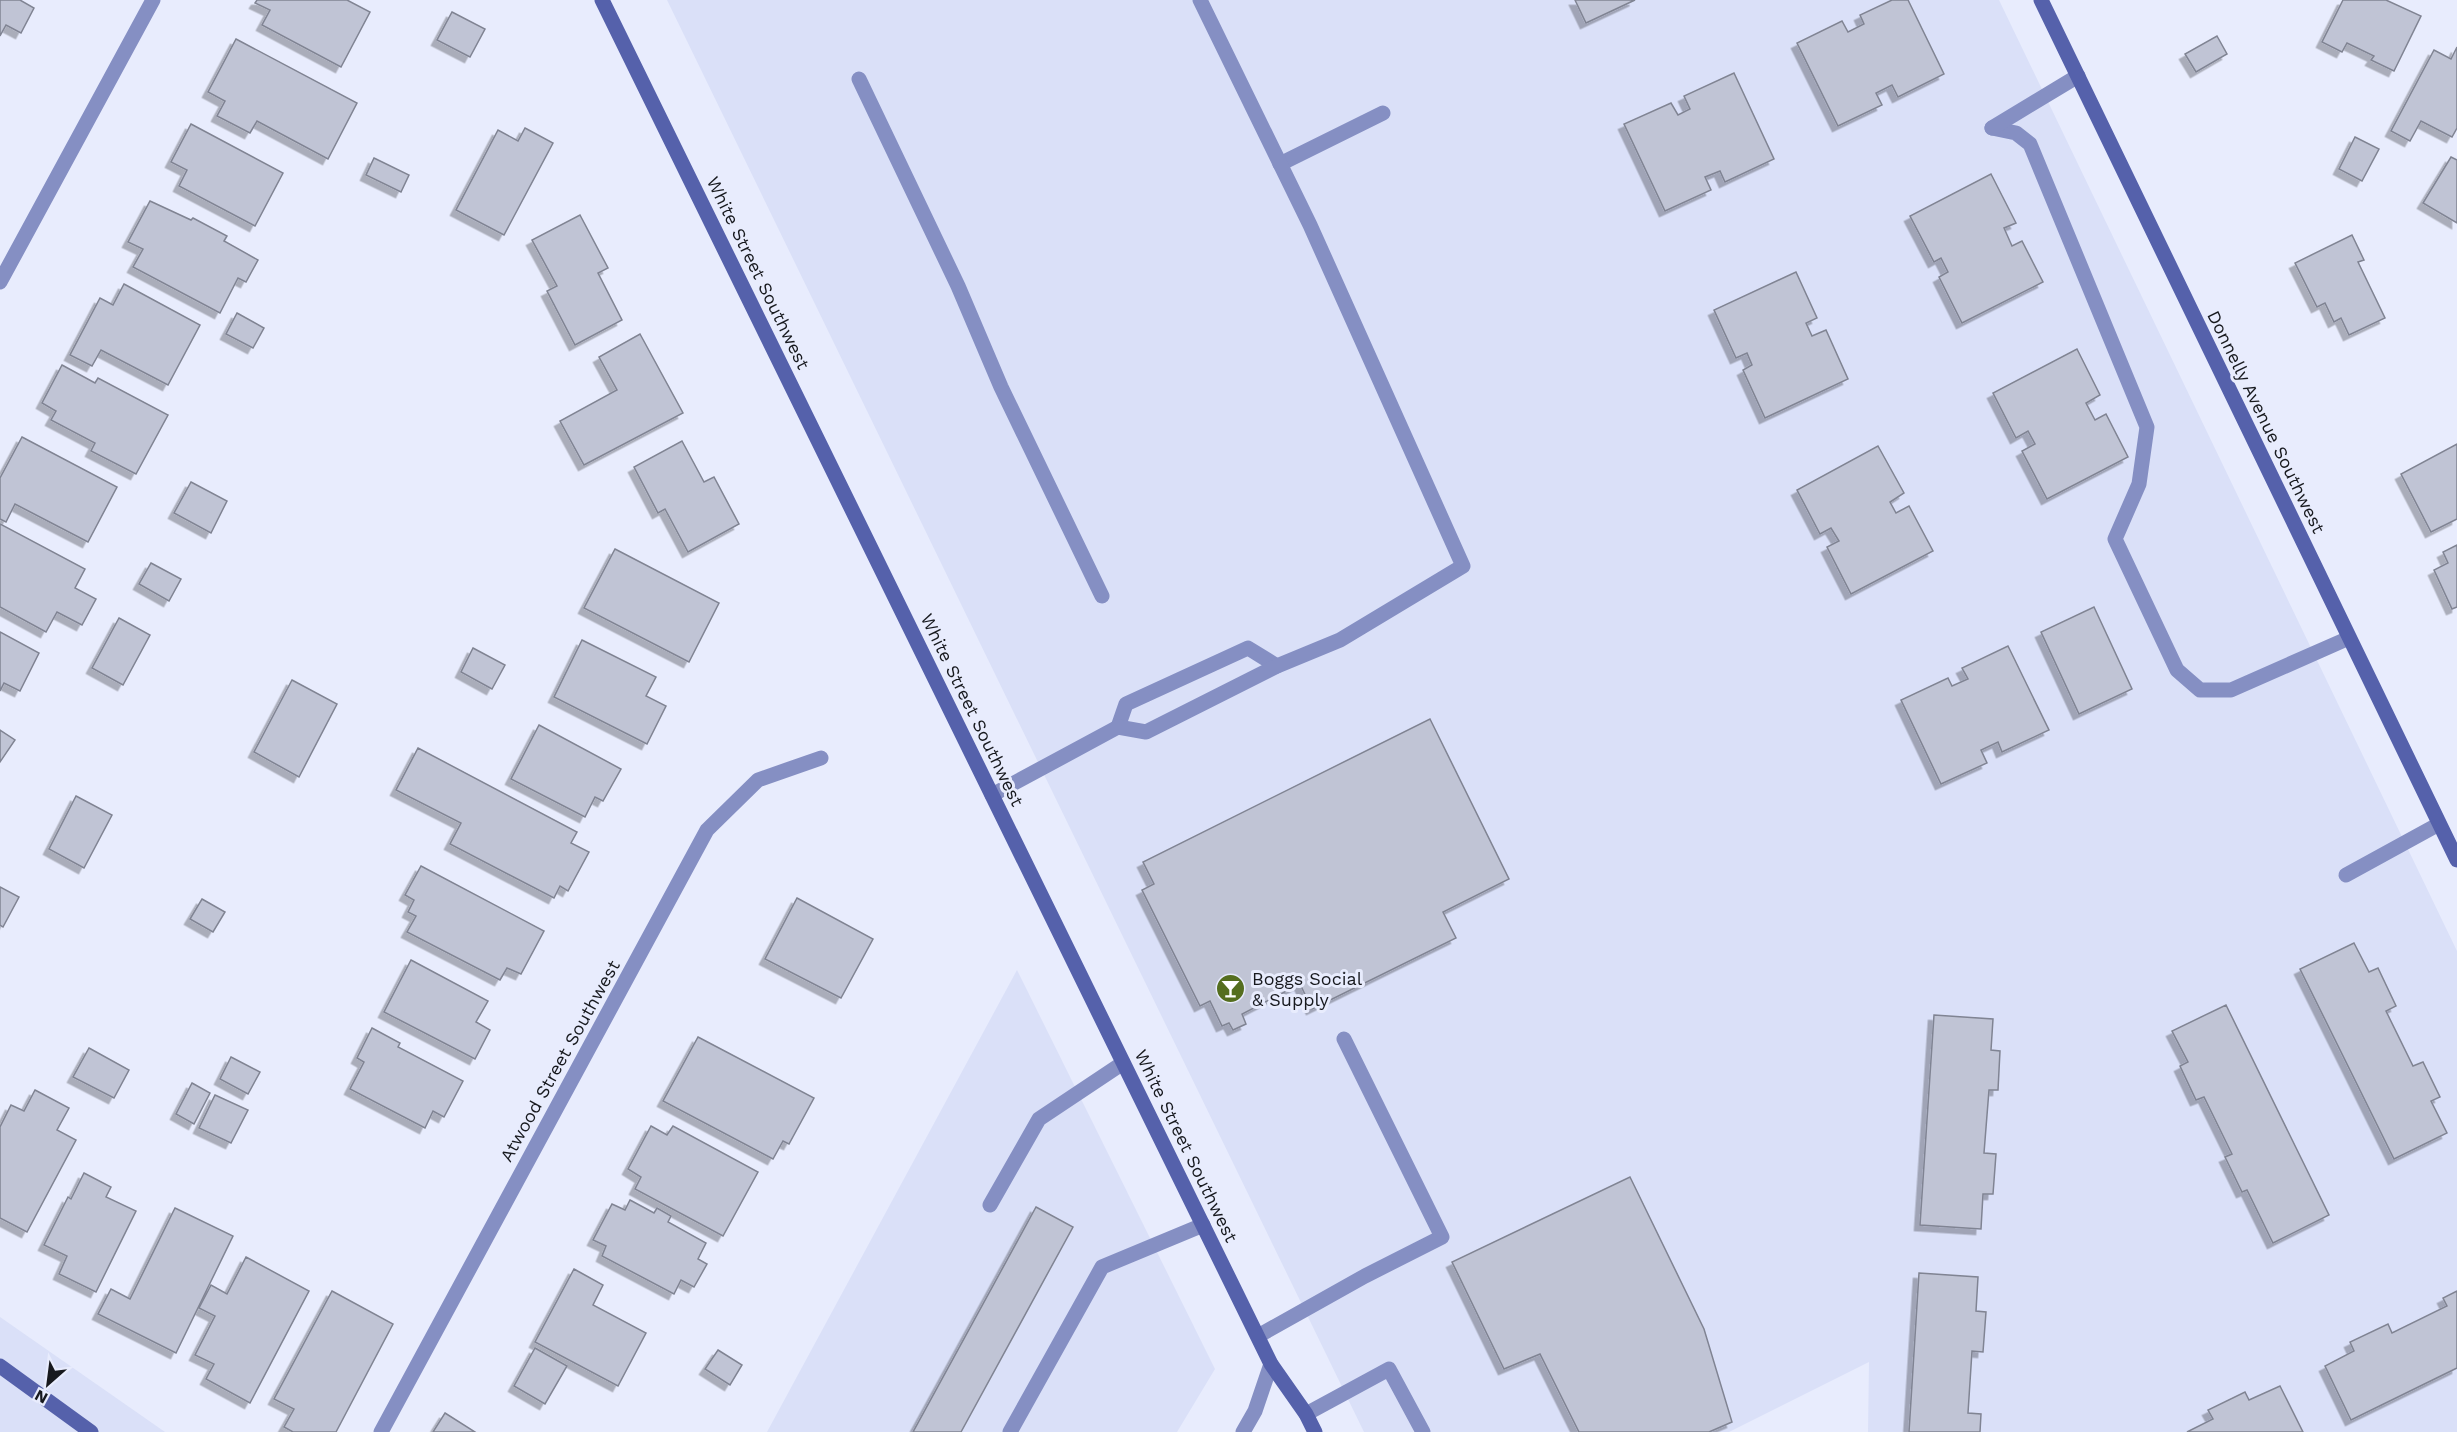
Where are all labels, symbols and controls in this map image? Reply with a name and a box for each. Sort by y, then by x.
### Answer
street label: White Street Southwest [703,173,815,373]
street label: Donnelly Avenue Southwest [2203,307,2330,537]
street label: White Street Southwest [917,610,1029,810]
street label: Atwood Street Southwest [495,956,624,1165]
place label: Boggs Social & Supply [1252,968,1363,1010]
bar icon: Boggs Social & Supply [1215,973,1247,1005]
street label: White Street Southwest [1131,1046,1243,1246]
north arrow [18,1354,78,1414]
text: N [31,1386,51,1408]

